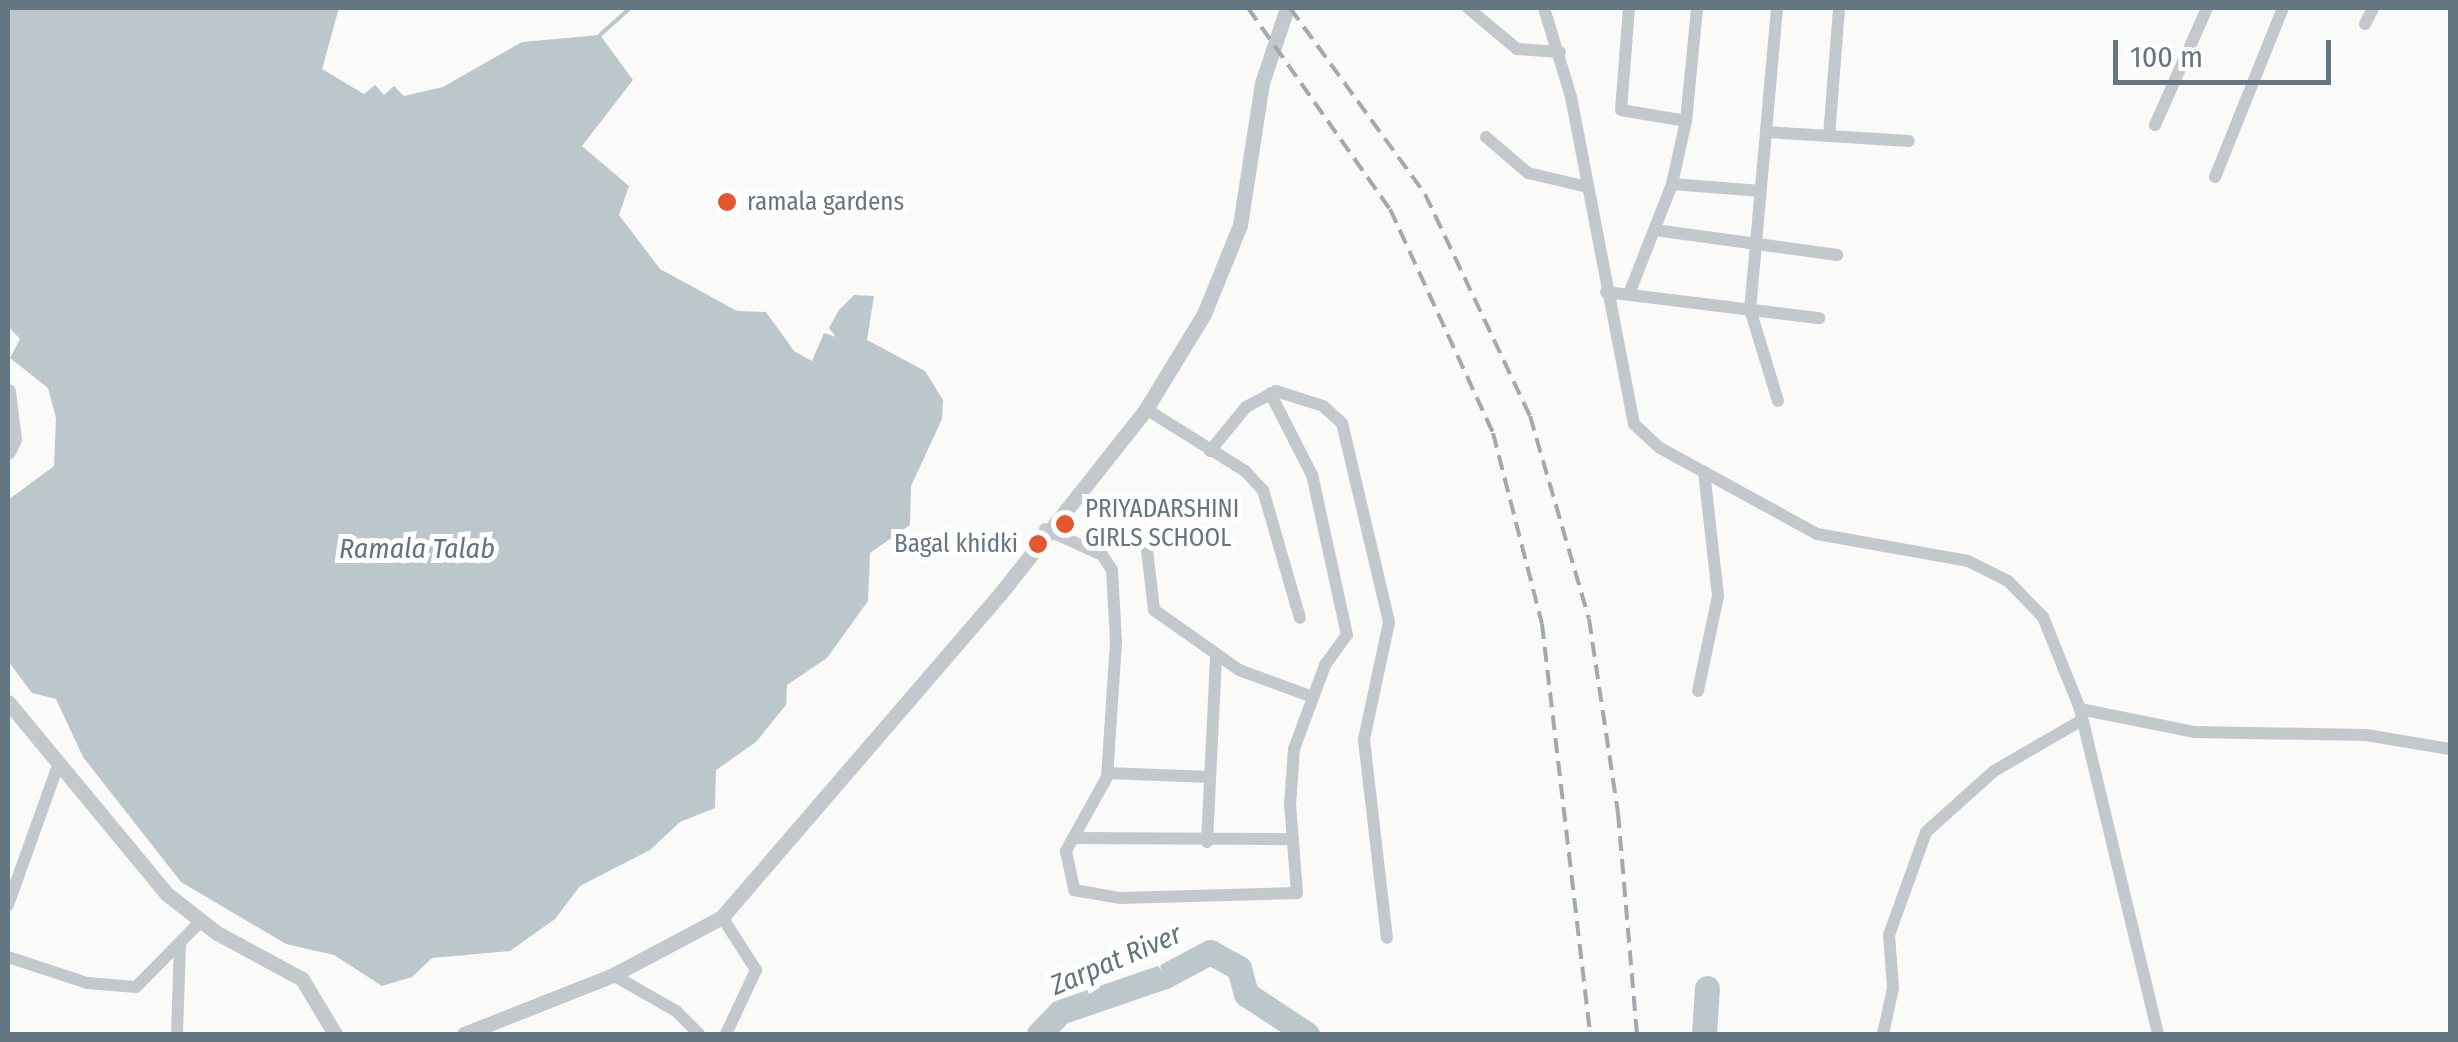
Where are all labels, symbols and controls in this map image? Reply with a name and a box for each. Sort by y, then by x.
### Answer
scale bar [2118,20,2336,82]
text: 100 m [2130,39,2203,75]
place label: ramala gardens [747,187,904,217]
marker: ramala gardens [716,191,738,213]
place label: PRIYADARSHINI GIRLS SCHOOL [1085,495,1239,554]
marker: PRIYADARSHINI GIRLS SCHOOL [1054,513,1076,535]
place label: Bagal khidki [894,529,1018,559]
water label: Ramala Talab [339,532,495,566]
marker: Bagal khidki [1027,533,1049,555]
water label: Zarpat River [1045,917,1187,1003]

